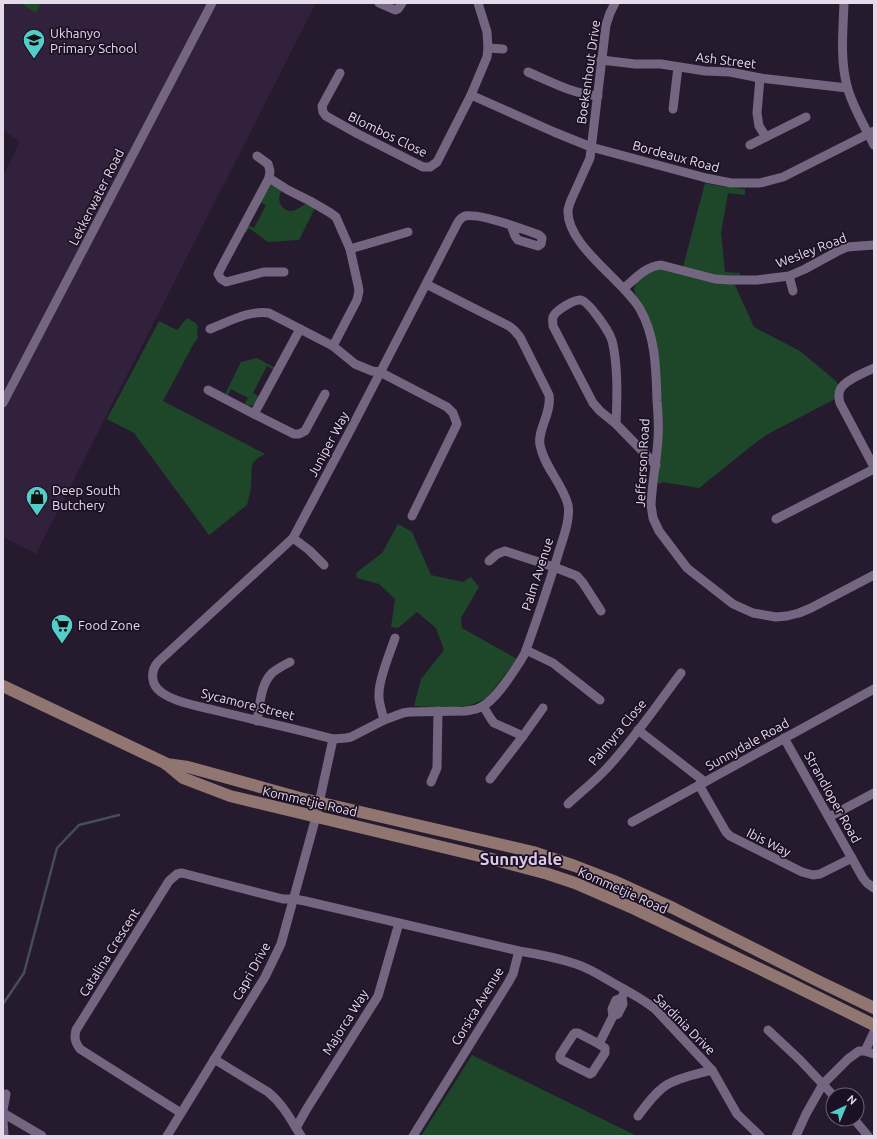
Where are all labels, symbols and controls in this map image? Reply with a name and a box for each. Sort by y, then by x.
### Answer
street label: Boekenhout Drive [574,19,602,125]
place label: Ukhanyo Primary School [50,26,138,55]
school or university icon: Ukhanyo Primary School [21,27,47,60]
street label: Ash Street [695,49,757,71]
street label: Blombos Close [346,109,430,159]
street label: Bordeaux Road [631,138,721,174]
street label: Lekkerwater Road [66,147,126,247]
street label: Wesley Road [774,230,848,270]
street label: Juniper Way [305,409,351,479]
street label: Jefferson Road [633,418,651,508]
place label: Deep South Butchery [52,483,120,512]
shop icon: Deep South Butchery [24,484,50,517]
street label: Palm Avenue [519,536,555,612]
supermarket icon: Food Zone [49,612,75,645]
place label: Food Zone [78,618,140,632]
street label: Sycamore Street [200,686,296,722]
street label: Palmyra Close [585,696,649,768]
street label: Sunnydale Road [703,715,791,773]
street label: Strandloper Road [802,749,864,845]
street label: Kommetjie Road [261,783,359,819]
street label: Ibis Way [745,825,793,859]
district label: Sunnydale [480,849,562,868]
street label: Kommetjie Road [576,864,670,916]
street label: Catalina Crescent [76,905,142,999]
street label: Capri Drive [229,940,273,1002]
street label: Corsica Avenue [448,964,506,1048]
street label: Majorca Way [319,987,371,1057]
street label: Sardinia Drive [652,991,718,1057]
north arrow [825,1087,865,1127]
text: N [845,1093,859,1107]

